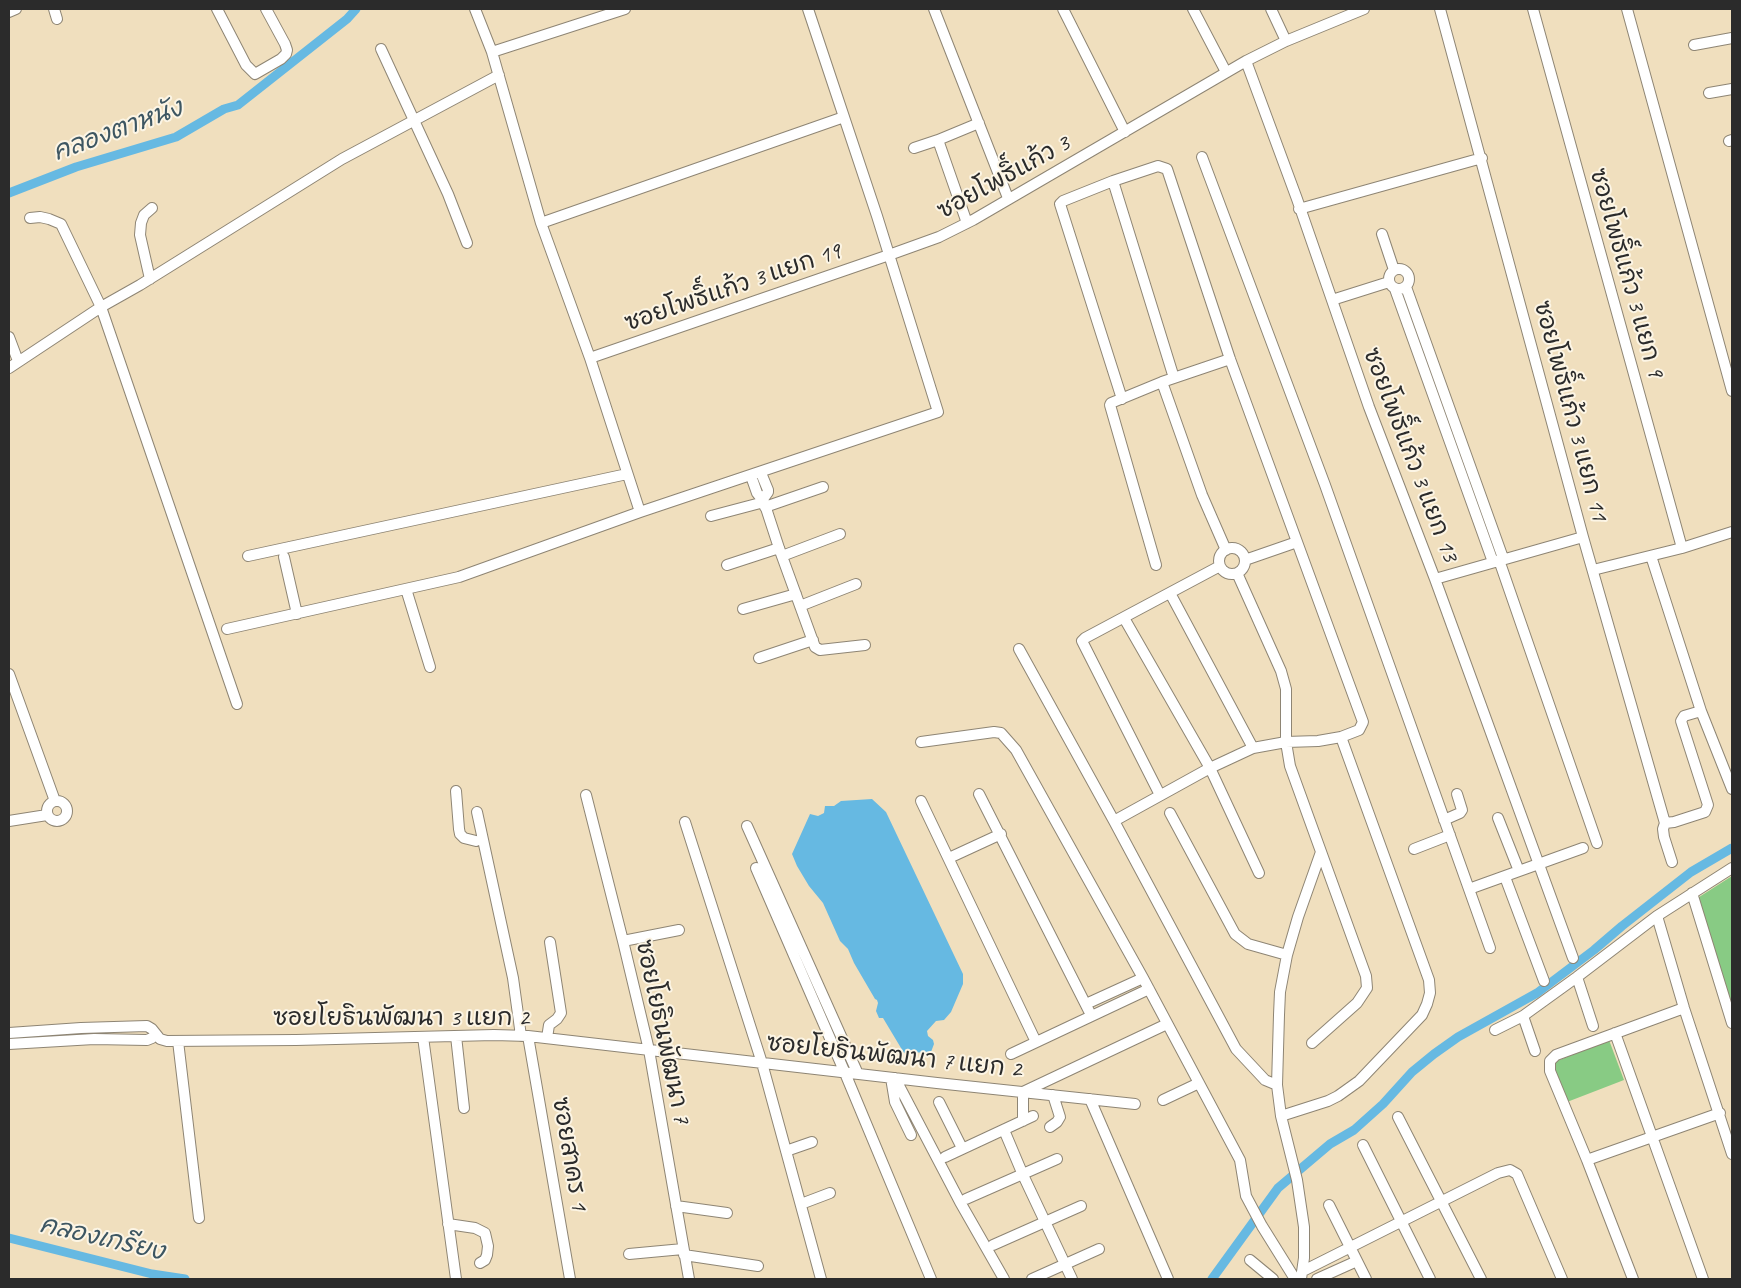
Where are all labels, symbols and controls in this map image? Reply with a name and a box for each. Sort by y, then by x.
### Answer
water label: คลองตาหนัง [49,94,187,168]
street label: ซอยโพธิ์แก้ว 3 [933,130,1075,226]
street label: ซอยโพธิ์แก้ว 3 แยก 9 [1582,165,1670,381]
street label: ซอยโพธิ์แก้ว 3 แยก 19 [621,237,845,339]
street label: ซอยโพธิ์แก้ว 3 แยก 11 [1527,298,1613,524]
street label: ซอยโพธิ์แก้ว 3 แยก 13 [1356,344,1464,566]
street label: ซอยโยธินพัฒนา 7 [628,937,696,1127]
street label: ซอยโยธินพัฒนา 3 แยก 2 [273,1005,529,1033]
street label: ซอยโยธินพัฒนา 7 แยก 2 [765,1029,1023,1085]
street label: ซอยสาคร 1 [545,1095,593,1213]
water label: คลองเกรียง [37,1210,167,1268]

